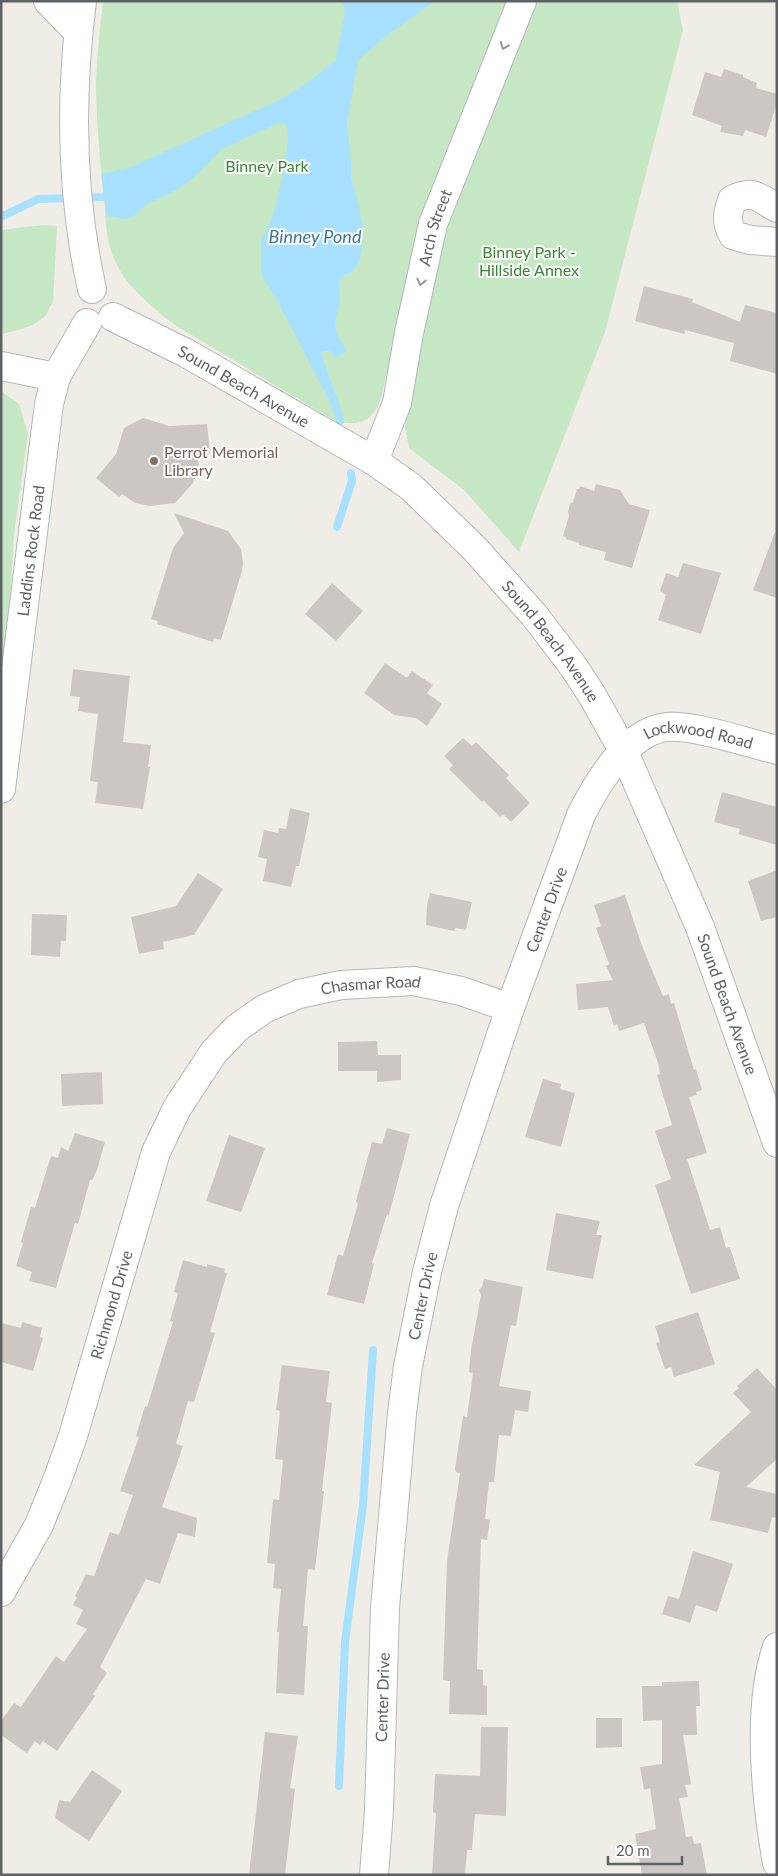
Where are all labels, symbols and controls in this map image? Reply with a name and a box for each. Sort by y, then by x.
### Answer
one-way arrow [499,41,510,50]
park label: Binney Park [225,156,310,175]
street label: Arch Street [414,186,455,268]
water label: Binney Pond [269,225,362,247]
park label: Binney Park - Hillside Annex [479,242,579,279]
one-way arrow [416,277,427,286]
street label: Sound Beach Avenue [175,341,313,431]
place label: Perrot Memorial Library [164,442,278,479]
marker: Perrot Memorial Library [148,455,160,467]
street label: Laddins Rock Road [13,484,48,617]
street label: Sound Beach Avenue [498,576,604,705]
street label: Lockwood Road [640,717,755,752]
street label: Center Drive [521,864,570,955]
street label: Sound Beach Avenue [694,931,762,1077]
street label: Chasmar Road [319,971,423,998]
street label: Richmond Drive [86,1248,136,1361]
street label: Center Drive [403,1250,441,1342]
street label: Center Drive [371,1652,393,1742]
scale bar [608,1834,682,1866]
text: 20 m [616,1841,650,1859]

